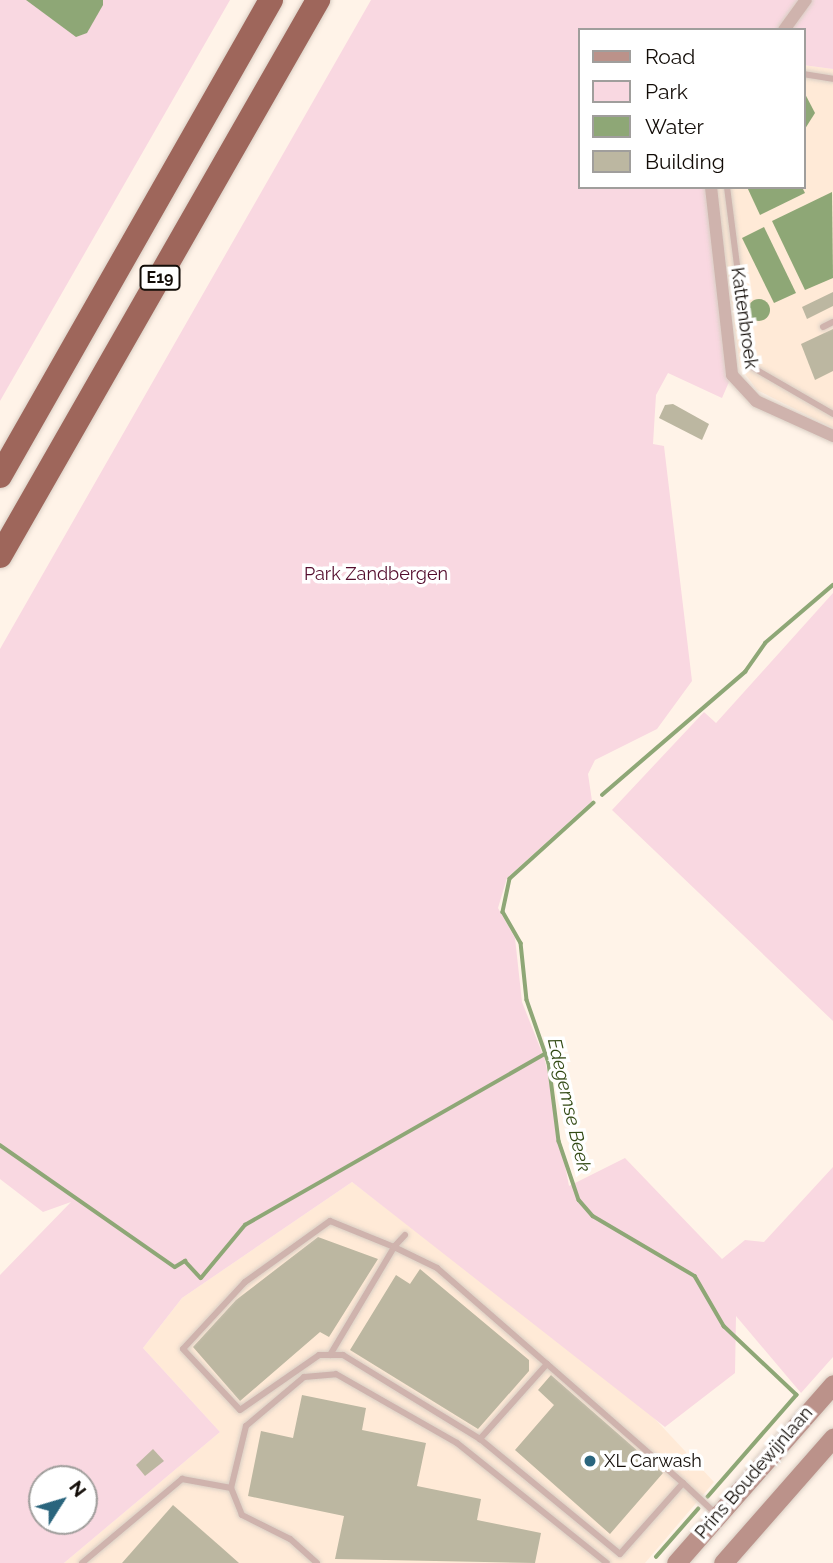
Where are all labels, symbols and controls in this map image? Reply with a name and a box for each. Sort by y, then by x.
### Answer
legend [578,28,805,189]
text: Road [645,44,695,69]
text: Park [645,79,688,104]
text: Water [645,114,704,139]
text: Building [645,149,725,174]
road number: E19 [139,266,181,290]
street label: Kattenbroek [726,266,762,370]
park label: Park Zandbergen [304,563,448,585]
water label: Edegemse Beek [542,1036,596,1174]
street label: Prins Boudewijnlaan [691,1402,817,1544]
place label: XL Carwash [604,1450,702,1472]
marker: XL Carwash [582,1453,598,1469]
north arrow [28,1465,98,1535]
text: N [65,1476,91,1501]

